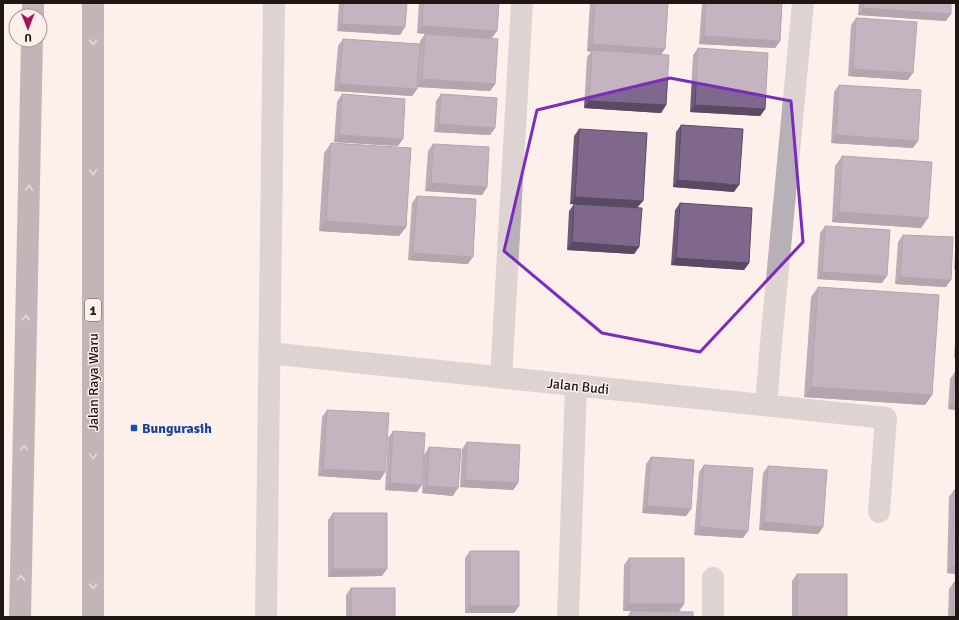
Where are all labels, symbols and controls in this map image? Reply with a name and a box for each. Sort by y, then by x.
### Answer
north arrow [8,8,48,48]
text: U [24,31,32,44]
one-way arrow [89,39,97,45]
one-way arrow [89,169,97,175]
one-way arrow [25,185,33,191]
road number: 1 [85,299,101,321]
one-way arrow [22,315,31,321]
street label: Jalan Raya Waru [85,333,102,431]
street label: Jalan Budi [546,375,610,398]
place label: Bungurasih [142,420,212,437]
marker: Bungurasih [129,423,139,433]
one-way arrow [19,445,28,451]
one-way arrow [89,453,97,459]
one-way arrow [17,575,25,581]
one-way arrow [89,583,97,589]

